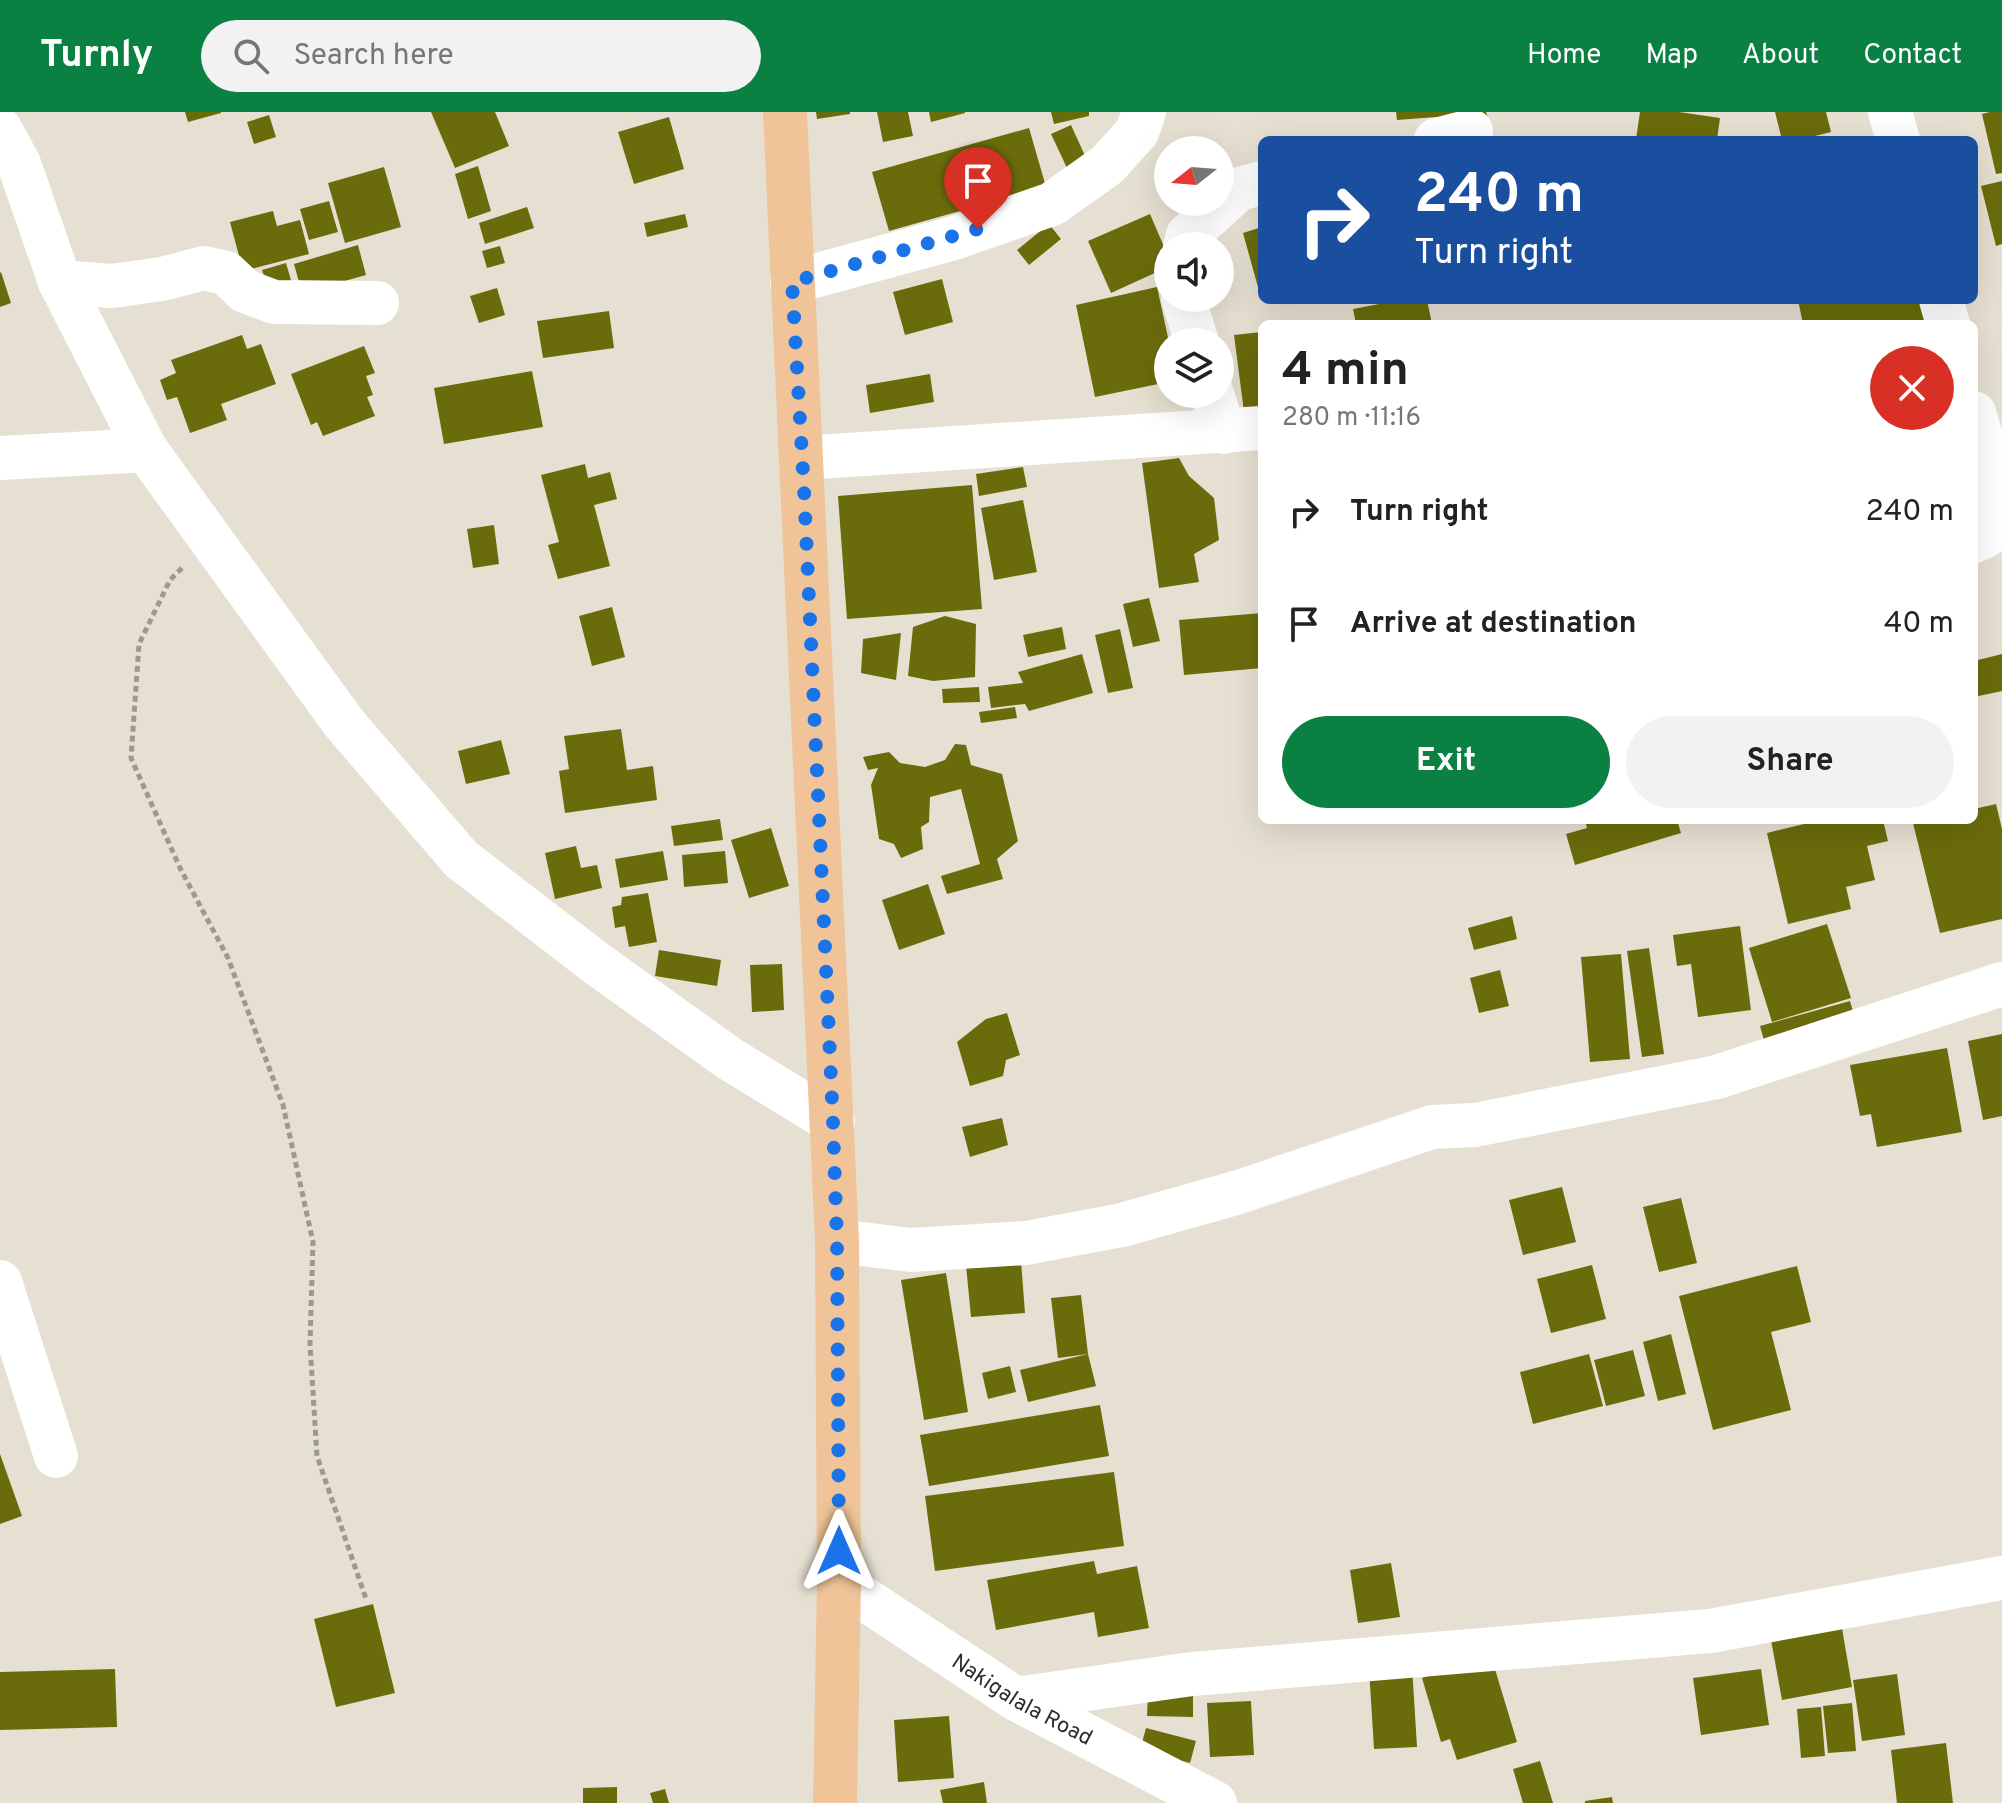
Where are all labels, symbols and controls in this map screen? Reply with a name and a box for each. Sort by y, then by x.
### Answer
search box [201,20,761,92]
text: Turnly [40,32,153,81]
icon: search [229,34,273,78]
text: Search here [293,38,454,75]
text: Home [1527,38,1601,74]
text: Map [1645,38,1698,74]
text: About [1742,38,1819,74]
text: Contact [1863,38,1962,74]
north arrow [1154,136,1234,216]
map controls [1154,136,1234,408]
pin [944,147,1012,229]
icon: arrive [956,159,1000,203]
text: 240 m [1414,162,1584,232]
icon: right [1282,168,1386,272]
text: Turn right [1414,231,1573,277]
button: sound [1154,232,1234,312]
button: layers [1154,328,1234,408]
text: 4 min [1282,342,1409,402]
button: close [1870,346,1954,430]
text: 280 m · 11:16 [1282,402,1421,435]
icon: right [1282,490,1326,534]
text: Turn right [1350,494,1488,531]
text: 240 m [1866,494,1954,531]
icon: arrive [1282,602,1326,646]
text: Arrive at destination [1350,606,1636,643]
text: 40 m [1884,606,1954,643]
button: Exit [1282,716,1610,808]
button: Share [1626,716,1954,808]
position arrow [797,1509,881,1593]
street label: Nakigalala Road [946,1649,1097,1753]

